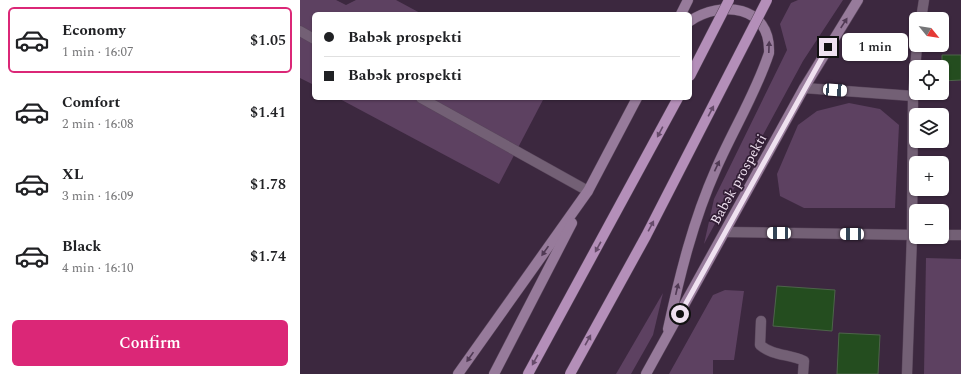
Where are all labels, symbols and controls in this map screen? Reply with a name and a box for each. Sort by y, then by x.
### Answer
north arrow [909,12,949,52]
map controls [909,12,949,244]
one-way arrow [840,17,847,28]
text: Economy [62,19,126,42]
icon: car [14,22,50,58]
text: Babək prospekti [348,26,462,49]
text: $1.05 [250,29,286,52]
callout: 1 min [842,33,908,61]
text: 1 min [858,37,892,57]
route end [819,38,837,56]
one-way arrow [766,40,772,53]
text: 1 min · 16:07 [62,42,134,62]
button: locate [909,60,949,100]
text: Babək prospekti [348,64,462,87]
car [823,83,847,97]
text: Comfort [62,91,120,114]
icon: car [14,94,50,130]
text: $1.41 [250,101,286,124]
one-way arrow [708,105,714,116]
button: layers [909,108,949,148]
text: 2 min · 16:08 [62,114,134,134]
one-way arrow [657,127,663,138]
street label: Babək prospekti [705,130,772,228]
button: + [909,156,949,196]
one-way arrow [714,160,720,171]
text: XL [62,163,83,186]
icon: car [14,166,50,202]
text: $1.78 [250,173,286,196]
text: 3 min · 16:09 [62,186,134,206]
button: − [909,204,949,244]
one-way arrow [648,220,654,232]
car [767,227,791,239]
car [840,228,864,240]
text: Black [62,235,101,258]
icon: car [14,238,50,274]
one-way arrow [595,241,602,253]
text: $1.74 [250,245,286,268]
one-way arrow [541,246,549,257]
text: 4 min · 16:10 [62,258,134,278]
one-way arrow [674,283,680,295]
route start [671,305,689,323]
button: Confirm [12,320,288,366]
one-way arrow [585,334,592,346]
one-way arrow [466,352,474,363]
one-way arrow [532,355,539,366]

